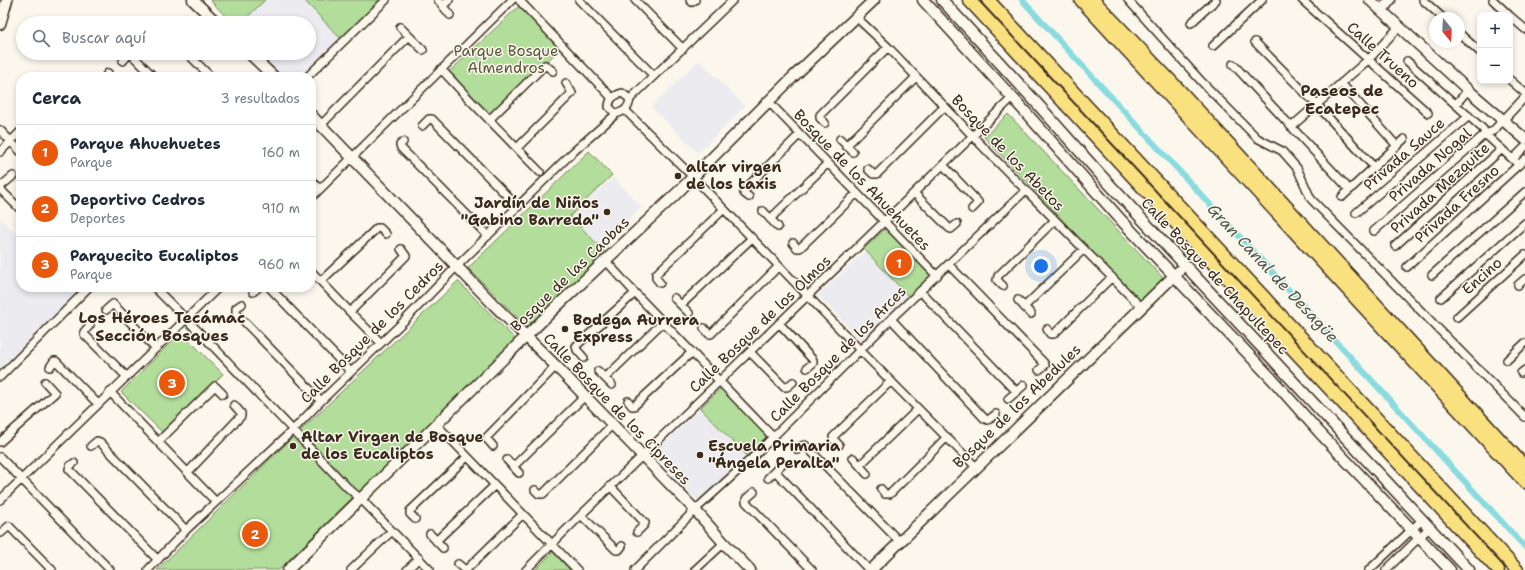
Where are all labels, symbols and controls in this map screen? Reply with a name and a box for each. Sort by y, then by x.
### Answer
north arrow [1429,12,1465,48]
map controls [1477,12,1513,84]
button: + [1477,12,1513,48]
search box [16,16,316,60]
street label: Calle Trueno [1343,17,1423,93]
icon: search [30,27,52,49]
text: Buscar aquí [62,28,146,48]
park label: Parque Bosque Almendros [454,41,558,78]
button: − [1477,48,1513,84]
district label: Paseos de Ecatepec [1301,80,1384,119]
text: Cerca [32,87,81,109]
text: 3 resultados [221,90,300,107]
street label: Bosque de los Abetos [947,90,1069,216]
street label: Bosque de los Ahuehuetes [789,105,935,255]
street label: Privada Sauce [1359,113,1449,195]
street label: Privada Nogal [1384,123,1476,206]
text: Parque Ahuehuetes [70,134,221,154]
street label: Privada Mezquite [1386,138,1494,238]
text: 1 [42,144,48,161]
text: 160 m [262,144,300,161]
text: Parque [70,154,113,171]
place label: altar virgen de los taxis [686,157,781,194]
street label: Privada Fresno [1410,161,1504,247]
marker: altar virgen de los taxis [673,171,683,181]
text: Deportivo Cedros [70,190,205,210]
place label: Jardín de Niños "Gabino Barreda" [461,193,599,230]
street label: Calle Bosque de Chapultepec [1137,193,1293,359]
water label: Gran Canal de Desagüe [1203,199,1343,347]
text: 2 [40,200,50,217]
text: 910 m [262,200,300,217]
marker: Jardín de Niños "Gabino Barreda" [602,207,612,217]
text: Deportes [70,210,125,227]
street label: Bosque de las Caobas [506,212,634,336]
text: Parquecito Eucaliptos [70,246,239,266]
pin: 1 [886,248,912,278]
street label: Calle Bosque de los Olmos [685,251,835,397]
street label: Encino [1458,253,1506,299]
text: 3 [40,256,50,273]
text: 960 m [258,256,300,273]
street label: Calle Bosque de los Cedros [296,256,448,408]
your location [1031,256,1051,276]
text: Parque [70,266,113,283]
street label: Calle Bosque de los Arces [765,281,911,427]
district label: Los Héroes Tecámac Sección Bosques [79,307,245,346]
place label: Bodega Aurrera Express [573,310,700,347]
marker: Bodega Aurrera Express [560,324,570,334]
street label: Calle Bosque de los Cipreses [539,329,695,489]
street label: Bosque de los Abedules [949,340,1085,472]
pin: 3 [159,368,185,398]
place label: Altar Virgen de Bosque de los Eucaliptos [301,427,484,464]
place label: Escuela Primaria "Ángela Peralta" [708,436,841,473]
marker: Altar Virgen de Bosque de los Eucaliptos [288,441,298,451]
marker: Escuela Primaria "Ángela Peralta" [695,450,705,460]
pin: 2 [242,519,268,549]

